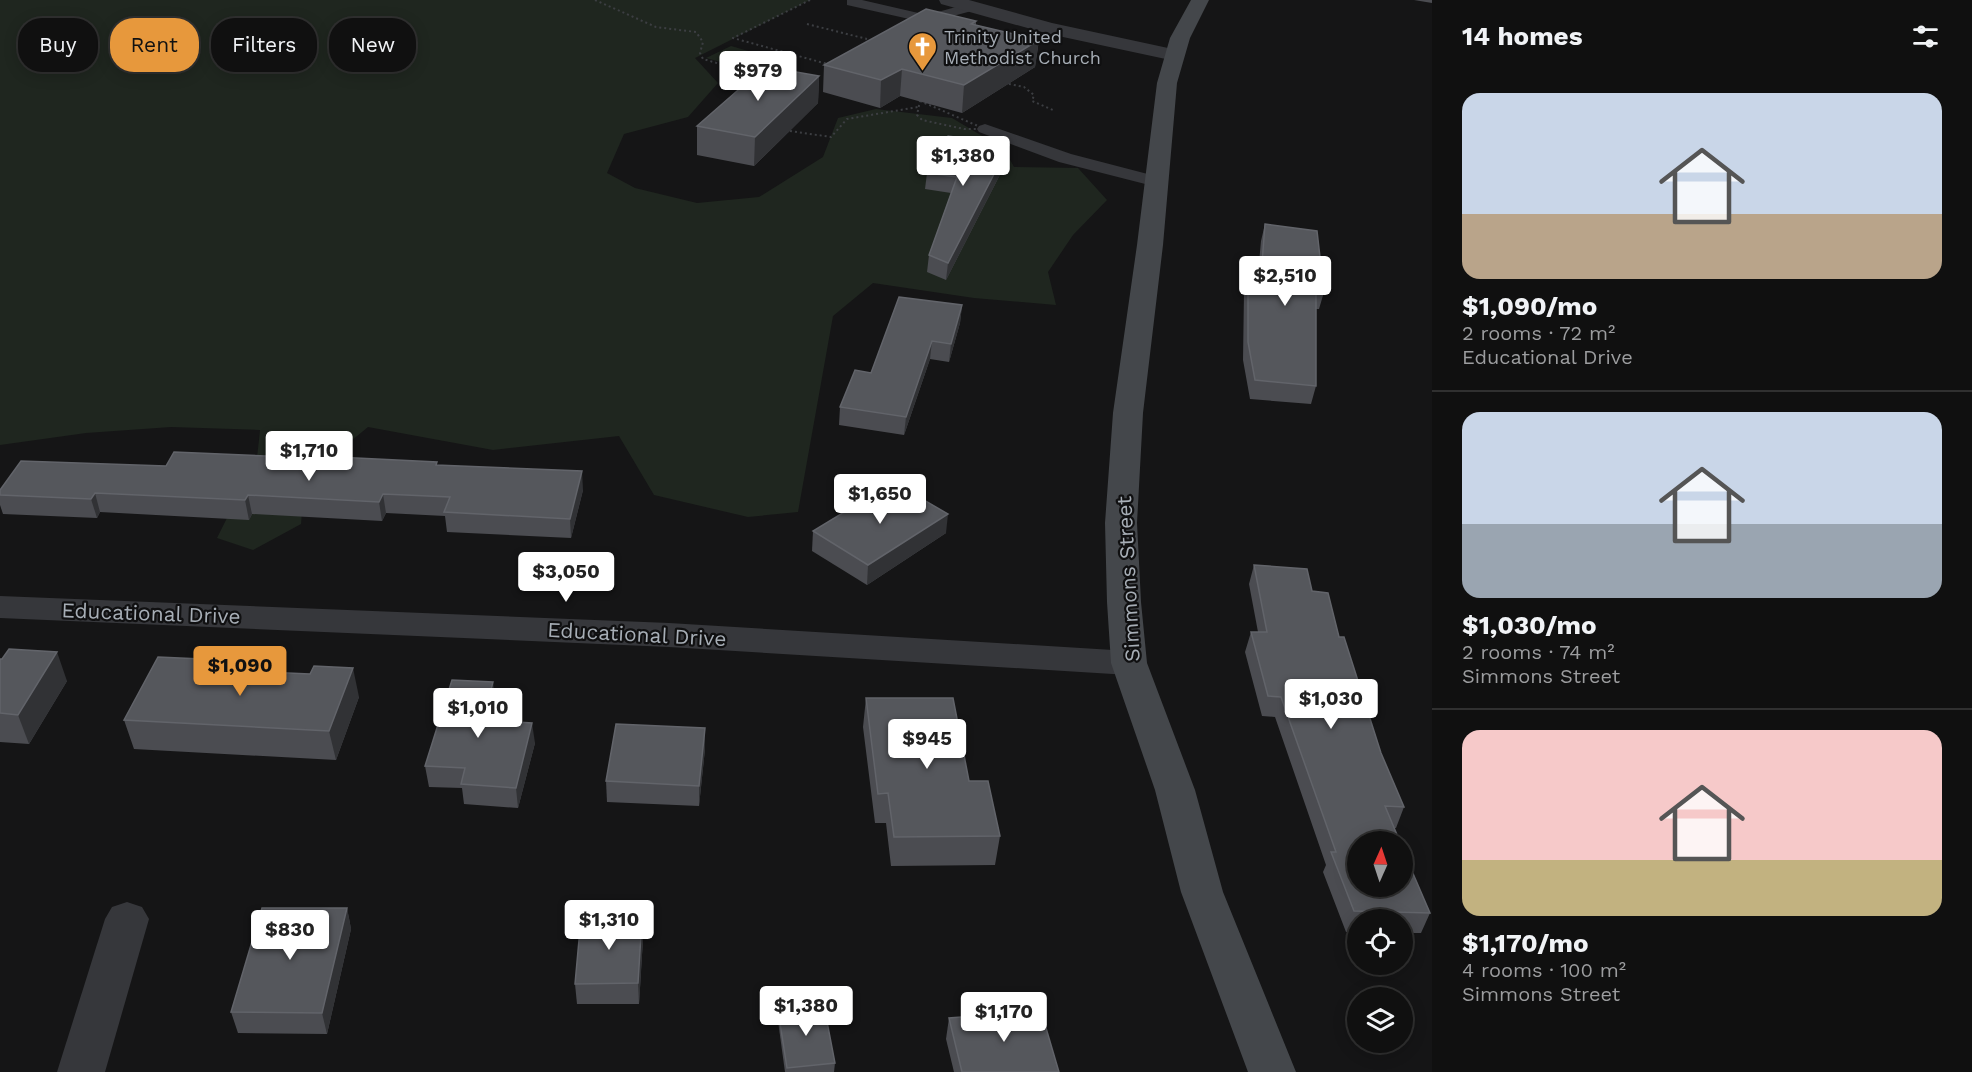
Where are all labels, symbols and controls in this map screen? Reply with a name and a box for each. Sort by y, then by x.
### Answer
chip: Buy [18,18,98,72]
chip: Rent [110,18,199,72]
chip: Filters [211,18,317,72]
chip: New [329,18,416,72]
icon: filters [1909,20,1942,53]
text: 14 homes [1462,21,1583,51]
place label: Trinity United Methodist Church [944,26,1101,68]
church icon: Trinity United Methodist Church [907,30,939,72]
pin: $979 [722,51,794,102]
text: $979 [733,58,783,82]
icon: home [1648,132,1756,240]
pin: $1,380 [914,136,1012,187]
text: $1,380 [931,143,995,167]
pin: $2,510 [1236,256,1334,307]
text: $2,510 [1253,263,1317,287]
text: $1,090/mo [1462,291,1597,321]
text: 2 rooms · 72 m² [1462,321,1615,345]
text: Educational Drive [1462,345,1633,369]
pin: $1,710 [260,431,358,482]
text: $1,710 [280,438,338,462]
icon: home [1648,451,1756,559]
pin: $1,650 [831,474,929,525]
text: $1,650 [848,481,912,505]
street label: Simmons Street [1111,495,1145,663]
pin: $3,050 [517,552,615,603]
text: $3,050 [532,559,600,583]
street label: Educational Drive [61,597,241,629]
text: $1,030/mo [1462,610,1597,640]
street label: Educational Drive [547,617,727,651]
text: 2 rooms · 74 m² [1462,640,1615,664]
pin: $1,090 [191,646,289,697]
text: $1,090 [207,653,273,677]
text: Simmons Street [1462,664,1620,688]
pin: $1,030 [1282,679,1380,730]
text: $1,030 [1299,686,1363,710]
pin: $1,010 [429,688,527,739]
text: $1,010 [447,695,509,719]
pin: $945 [891,719,963,770]
text: $945 [902,726,952,750]
icon: home [1648,769,1756,877]
north arrow [1347,831,1413,897]
map controls [1347,831,1413,1053]
pin: $1,310 [560,900,658,951]
text: $1,310 [579,907,639,931]
button: locate [1347,909,1413,975]
pin: $830 [254,910,326,961]
text: $830 [265,917,315,941]
text: $1,170/mo [1462,928,1589,958]
text: 4 rooms · 100 m² [1462,958,1626,982]
text: Simmons Street [1462,982,1620,1006]
pin: $1,380 [757,986,855,1037]
button: layers [1347,987,1413,1053]
pin: $1,170 [955,992,1053,1043]
text: $1,380 [774,993,838,1017]
text: $1,170 [975,999,1033,1023]

